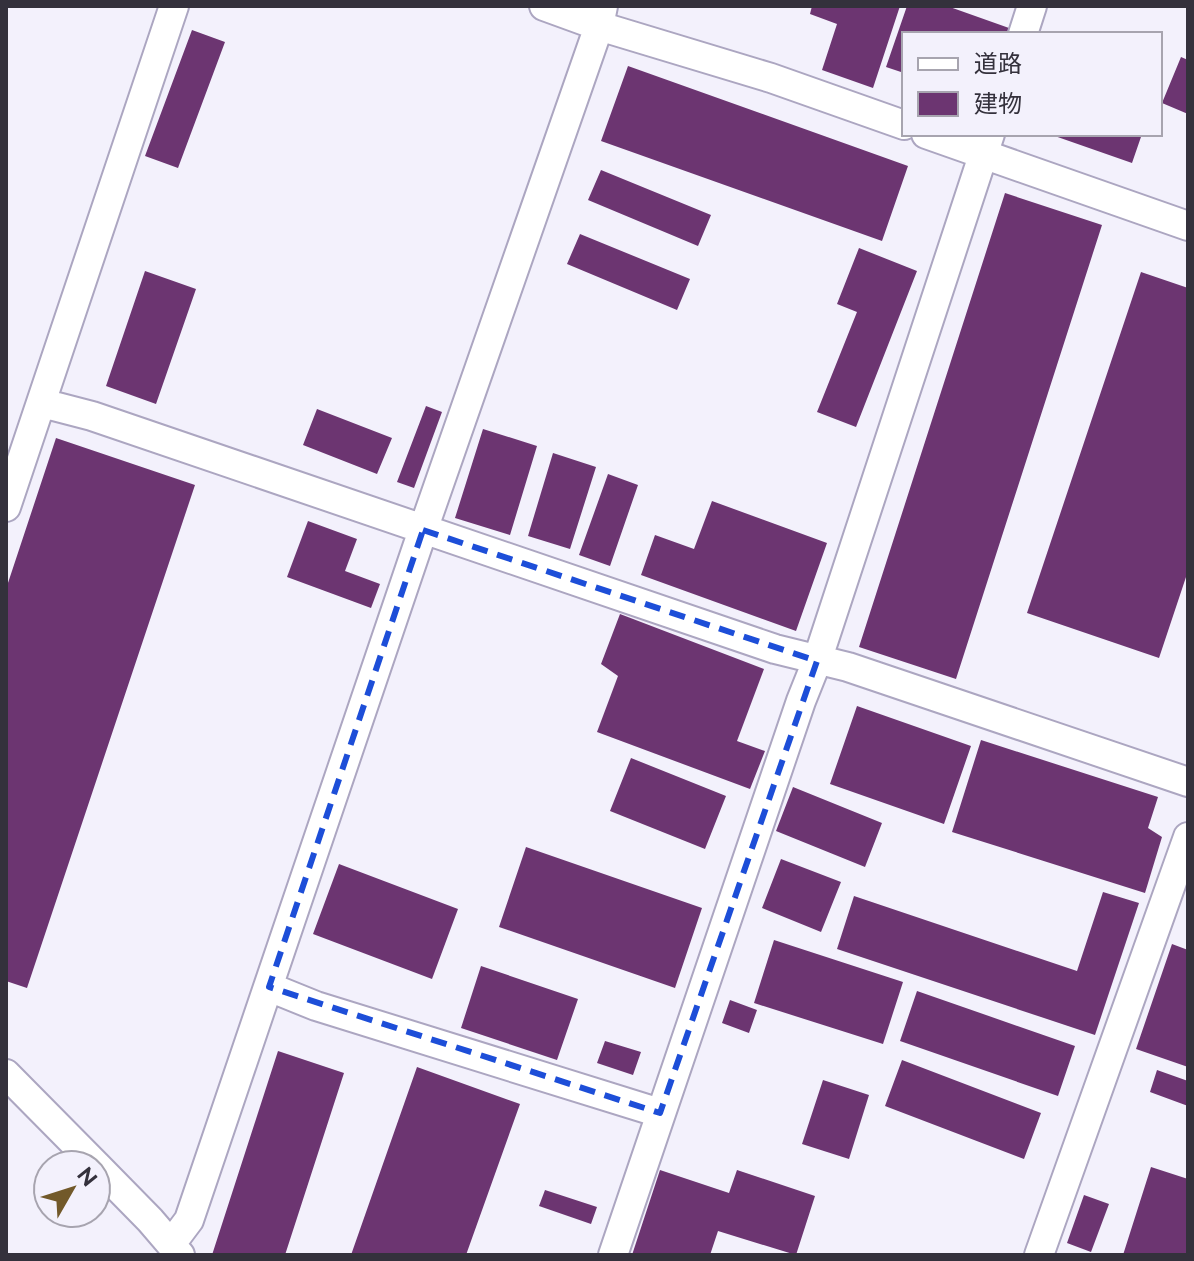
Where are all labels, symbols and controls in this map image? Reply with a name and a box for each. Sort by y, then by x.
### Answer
legend [902,32,1162,136]
text: 道路 [974,49,1022,78]
text: 建物 [974,89,1022,118]
north arrow [32,1149,112,1229]
text: N [72,1162,103,1191]

